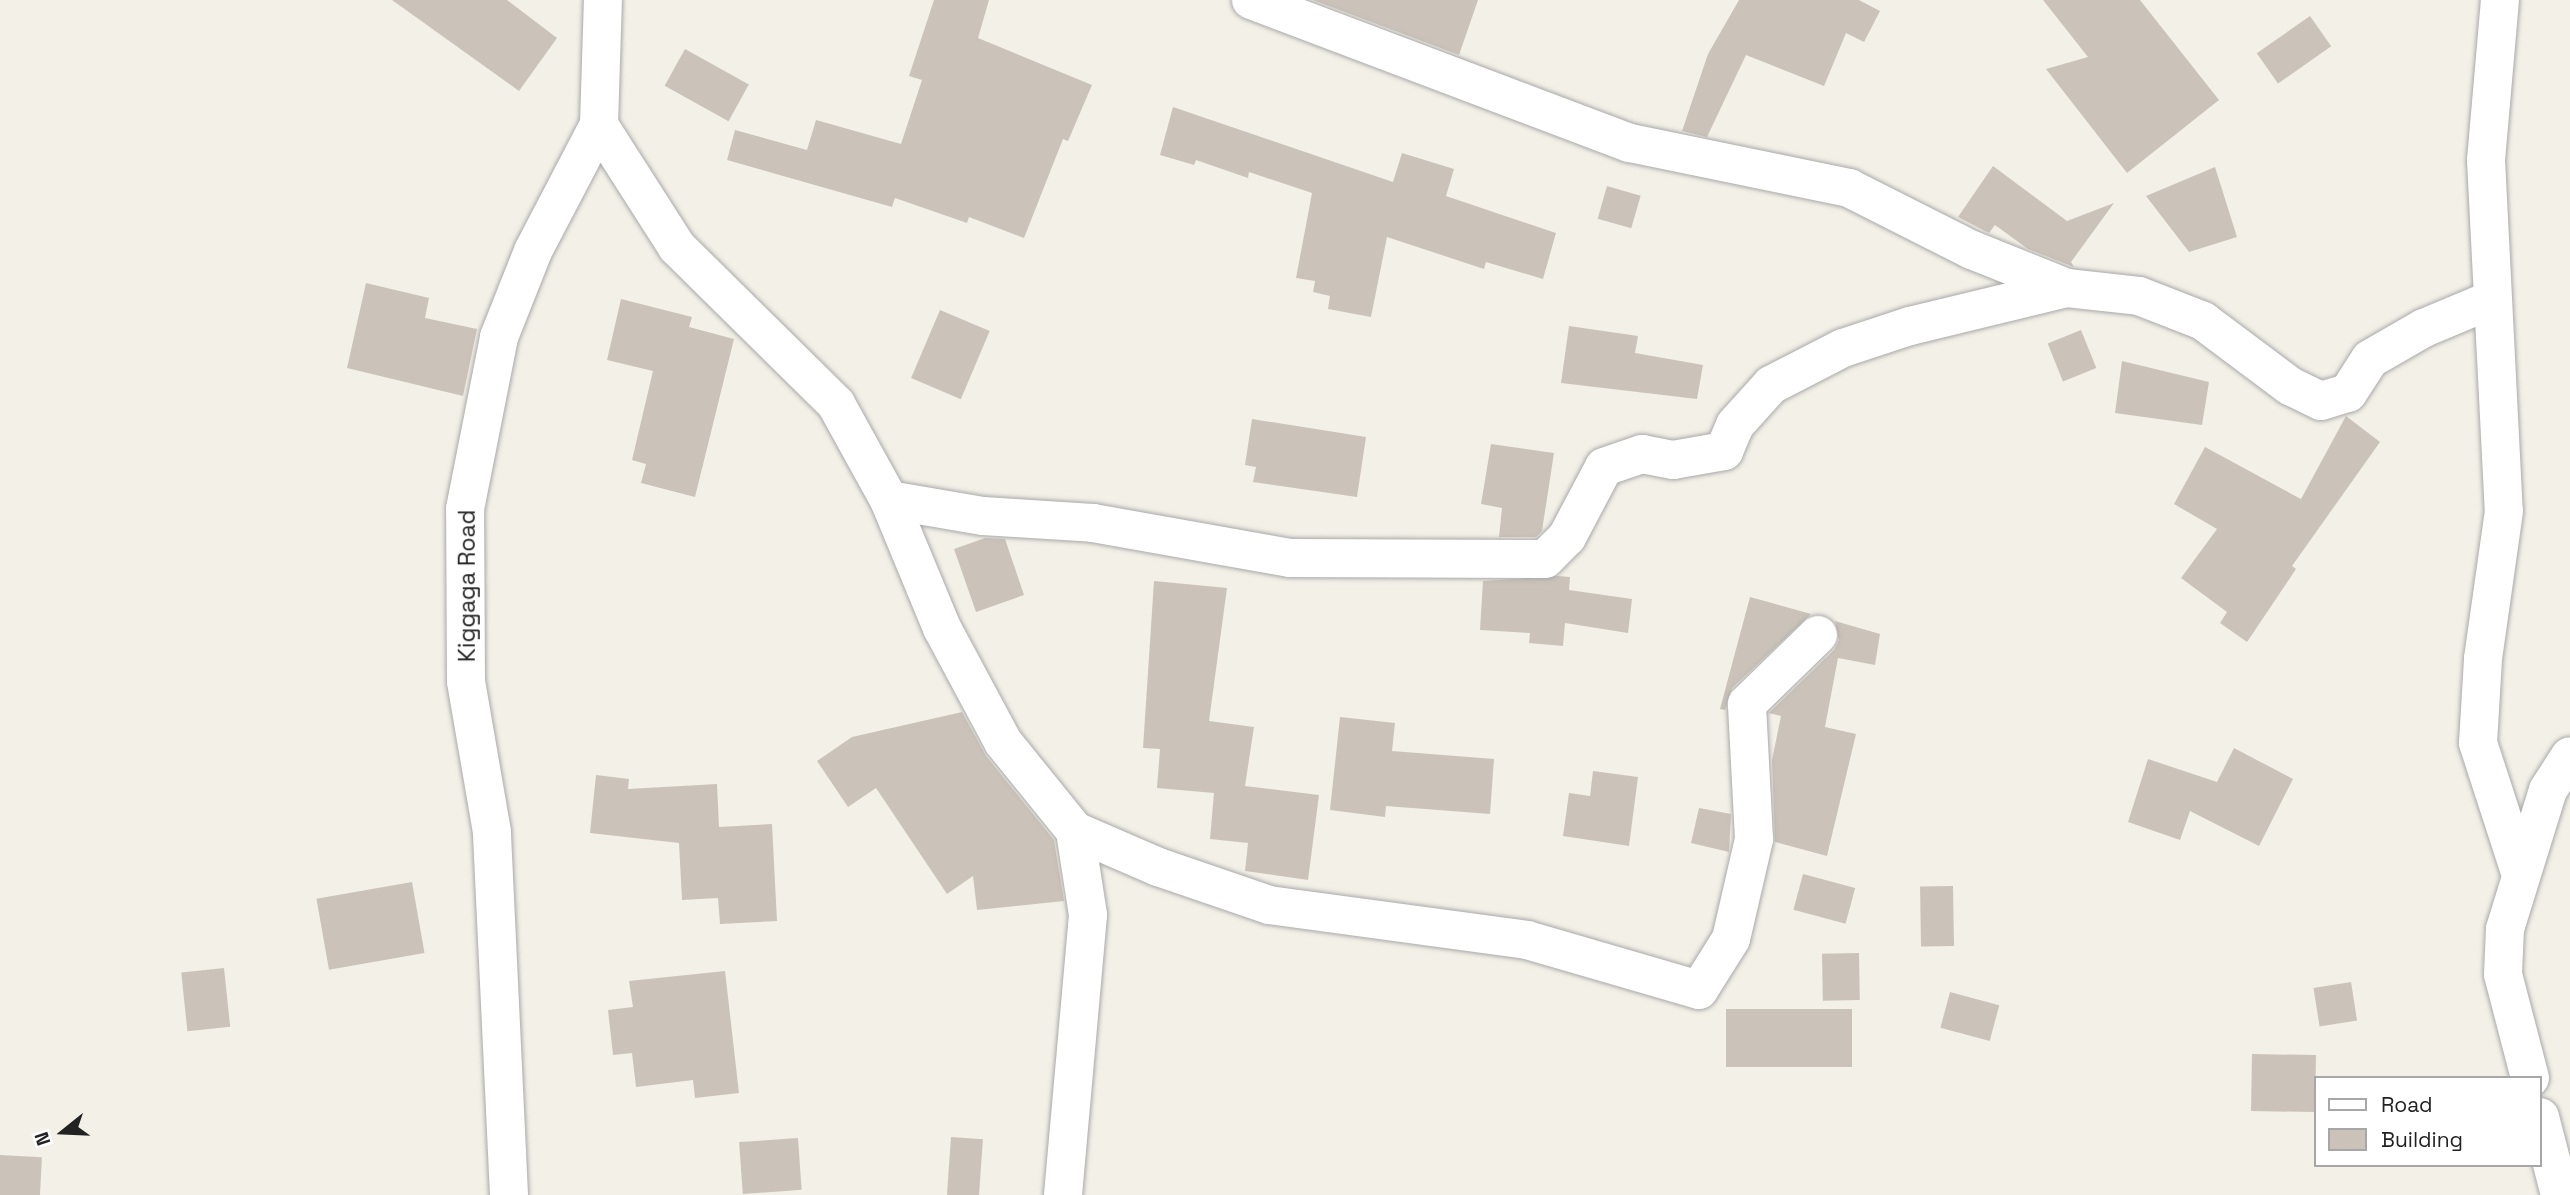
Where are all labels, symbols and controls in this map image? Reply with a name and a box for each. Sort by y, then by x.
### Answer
street label: Kiggaga Road [453,510,481,662]
legend [2314,1076,2542,1167]
text: Road [2381,1091,2433,1118]
north arrow [28,1097,98,1167]
text: Building [2381,1126,2463,1153]
text: N [29,1129,56,1149]

